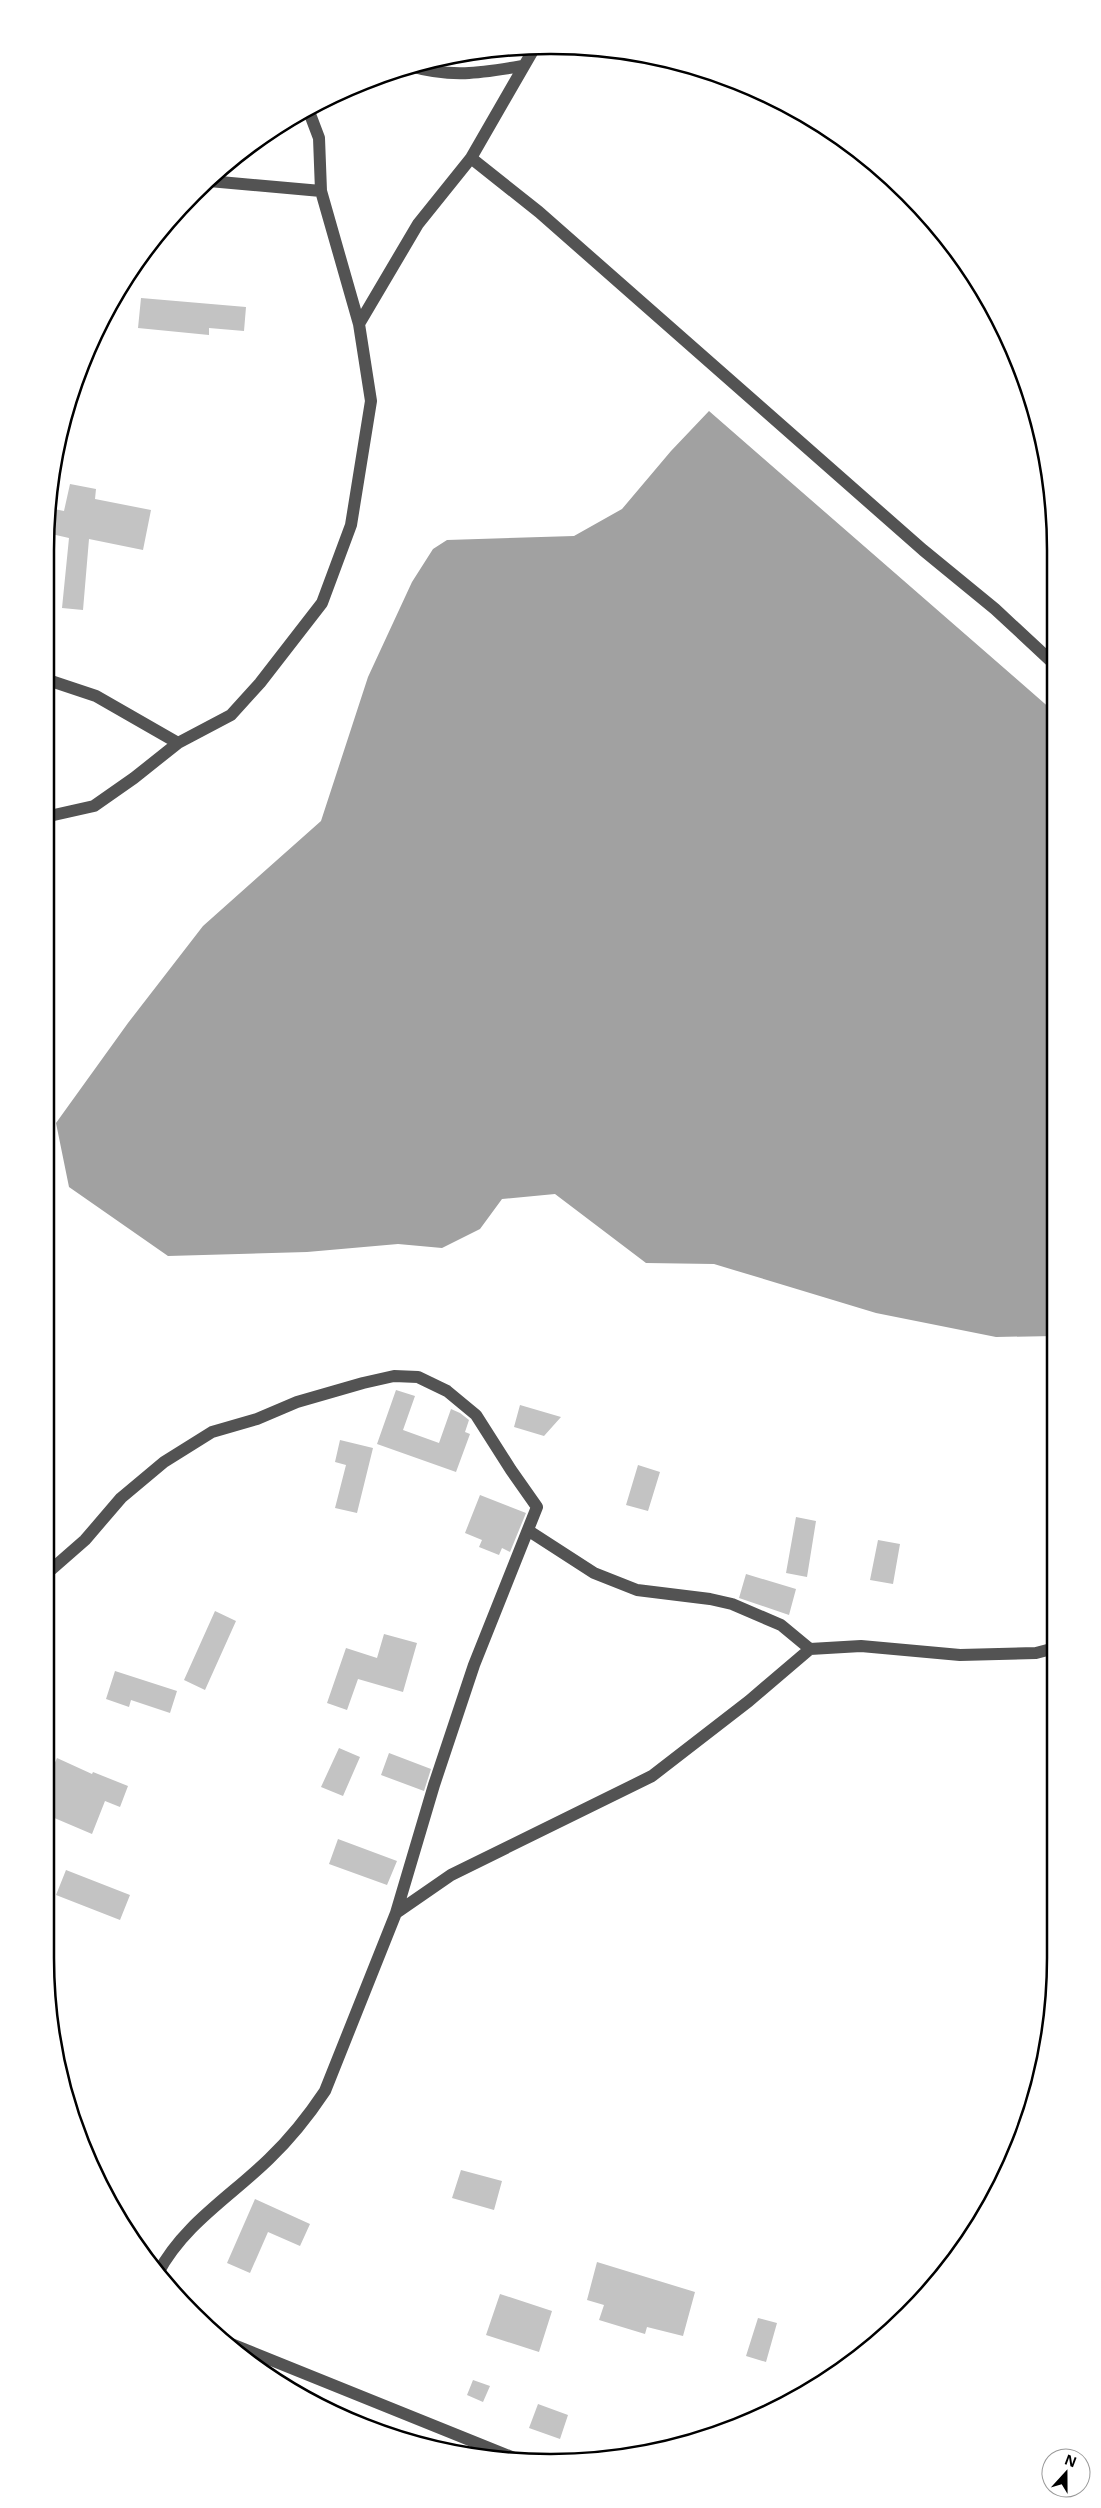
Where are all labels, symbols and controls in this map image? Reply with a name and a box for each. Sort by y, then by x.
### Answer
north arrow [1041,2448,1091,2498]
text: N [1062,2449,1080,2471]

